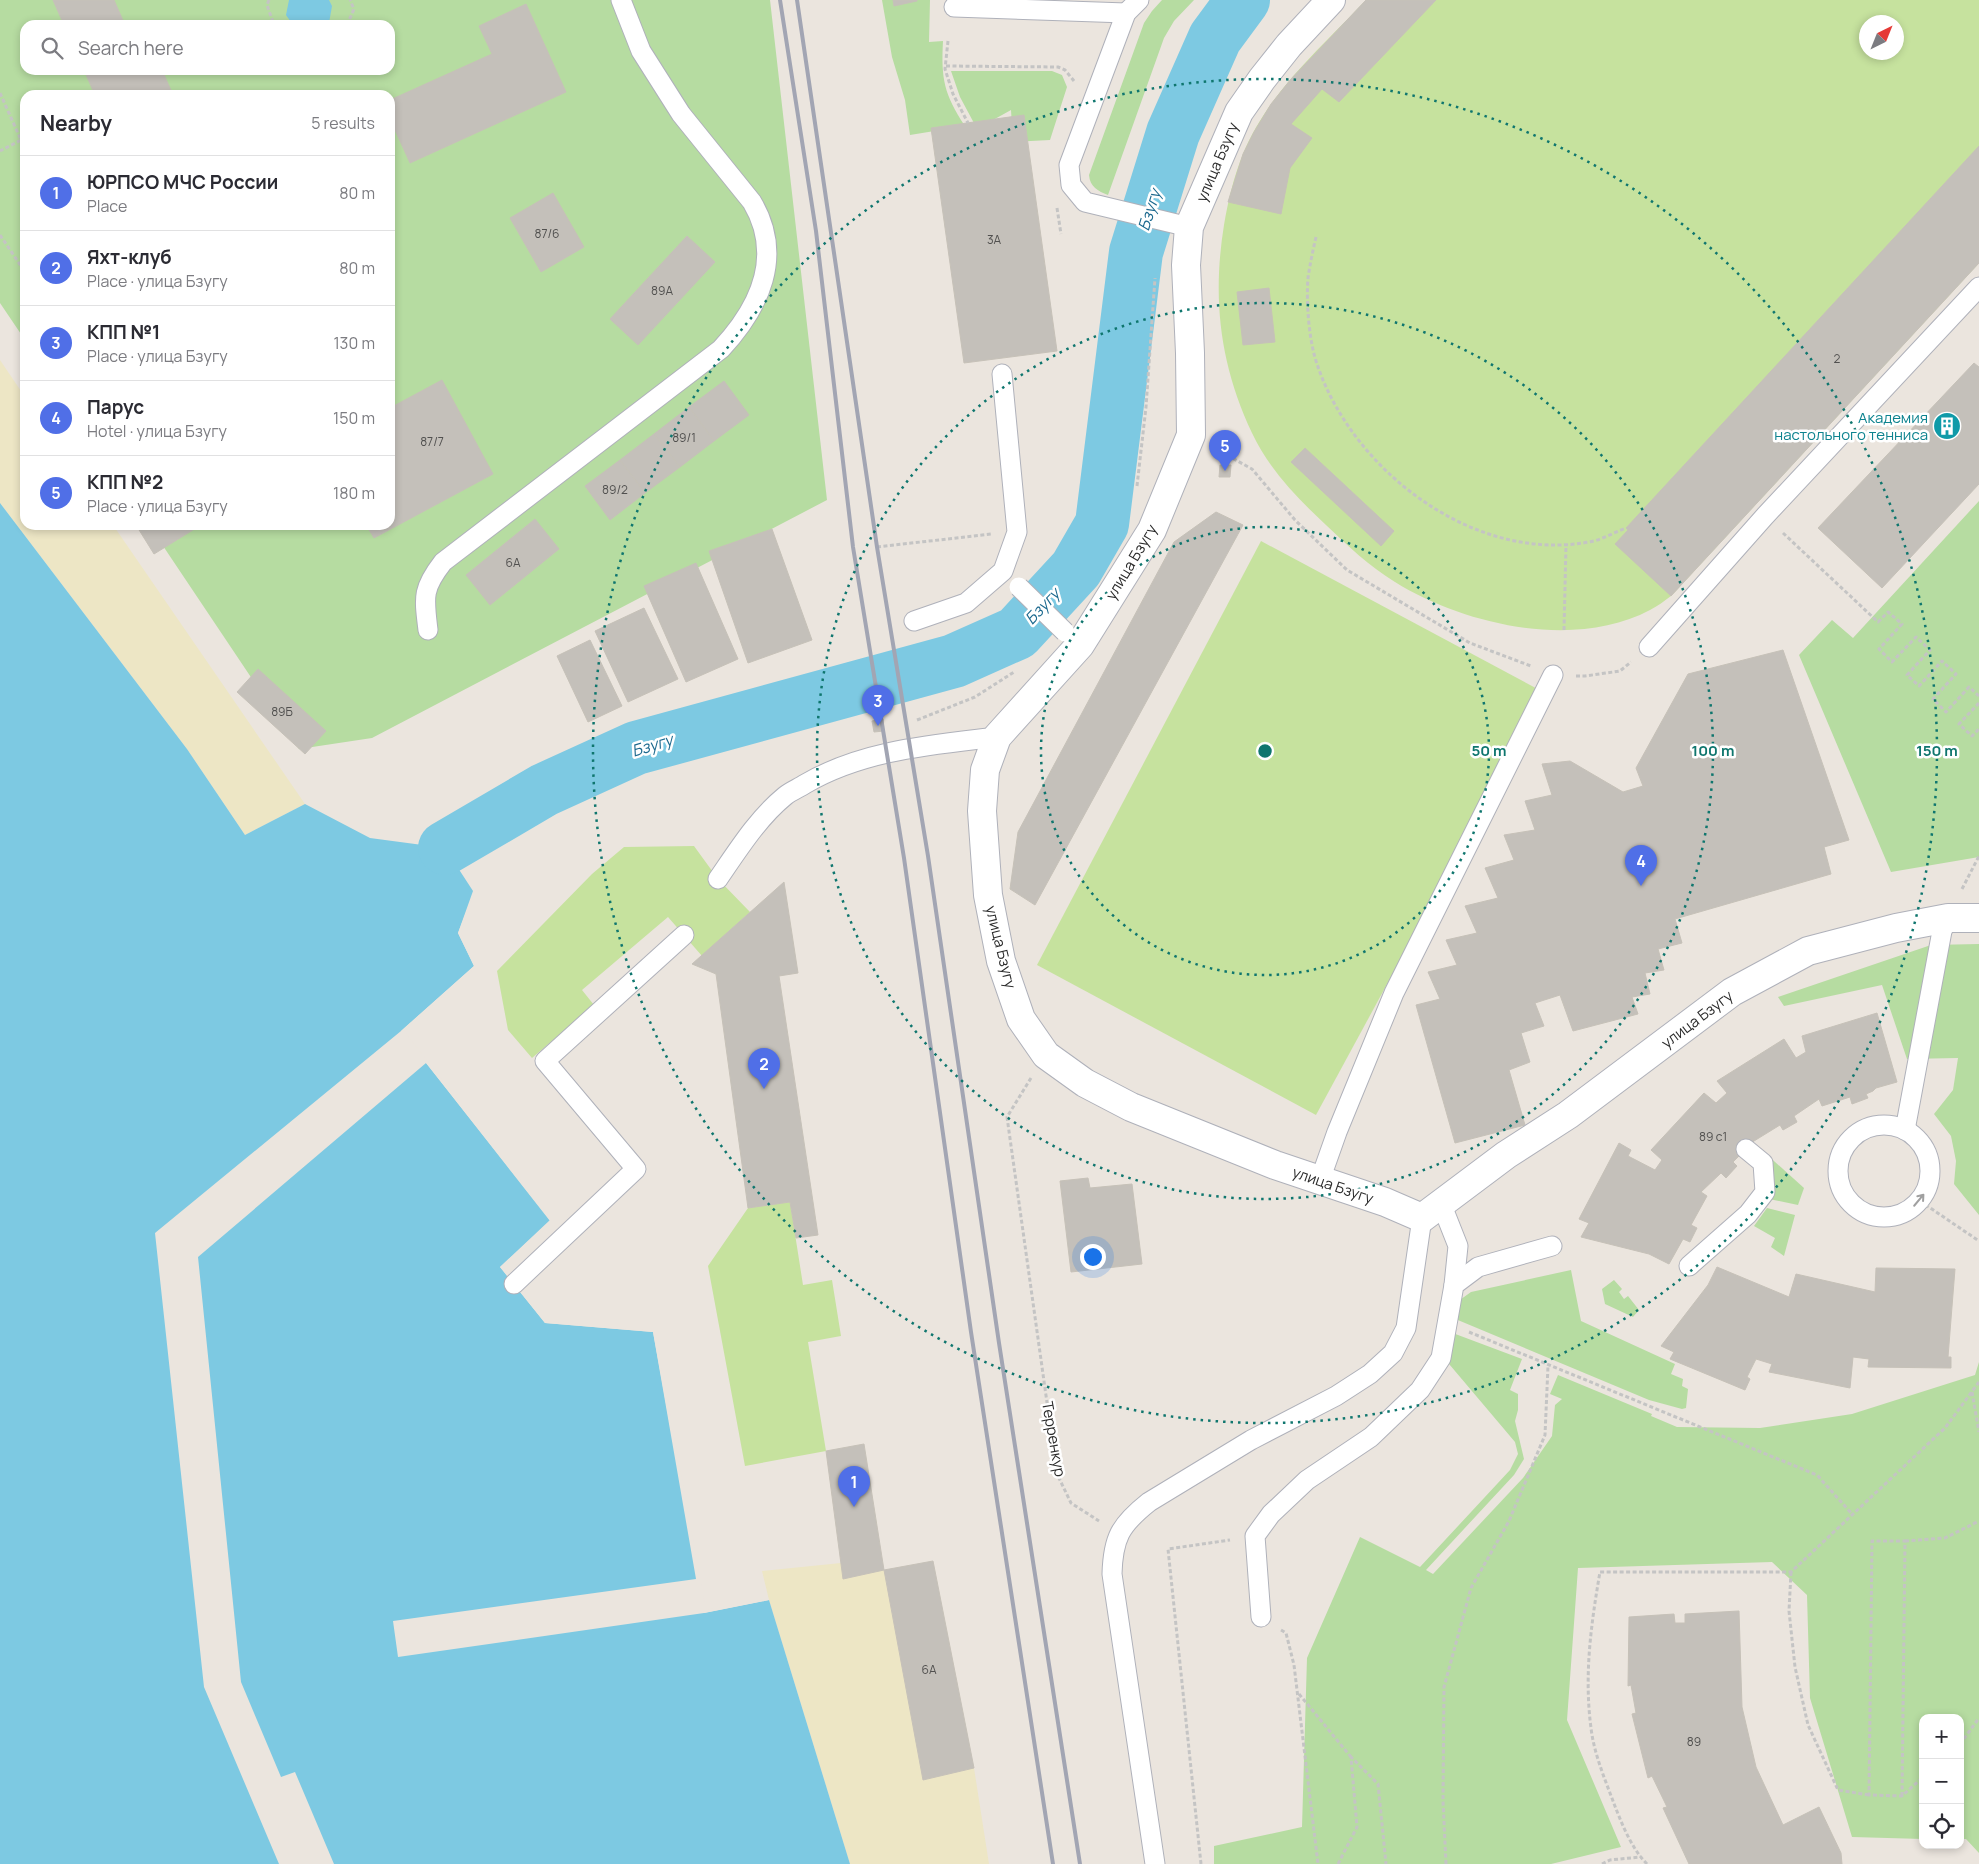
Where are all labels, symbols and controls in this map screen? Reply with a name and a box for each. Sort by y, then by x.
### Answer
north arrow [1859,15,1904,60]
search box [20,20,395,75]
icon: search [38,34,66,62]
text: Search here [78,35,184,61]
text: Nearby [40,109,112,137]
text: 5 results [311,112,375,134]
street label: улица Бзугу [1191,119,1243,205]
text: ЮРПСО МЧС России [87,169,278,195]
text: 1 [52,182,60,204]
text: 80 m [339,182,375,204]
water label: Бзугу [1132,184,1166,233]
text: Place [87,195,127,217]
house number: 87/6 [534,225,560,242]
house number: 3А [987,231,1002,248]
text: Яхт-клуб [87,244,172,270]
text: 2 [51,257,61,279]
text: 80 m [339,257,375,279]
text: Place · улица Бзугу [87,270,228,292]
house number: 89А [651,282,673,299]
text: КПП №1 [87,319,160,345]
text: 3 [51,332,61,354]
text: 130 m [333,332,375,354]
text: Place · улица Бзугу [87,345,228,367]
house number: 2 [1834,350,1841,367]
text: Парус [87,394,144,420]
text: 4 [51,407,61,429]
text: 150 m [333,407,375,429]
place label: Академия настольного тенниса [1774,407,1928,445]
building icon: Академия настольного тенниса [1932,411,1962,441]
text: Hotel · улица Бзугу [87,420,227,442]
house number: 89/1 [672,429,696,446]
pin: 5 [1209,430,1241,471]
house number: 87/7 [420,433,444,450]
text: КПП №2 [87,469,163,495]
house number: 89/2 [602,481,628,498]
text: 5 [51,482,61,504]
text: 180 m [333,482,375,504]
text: Place · улица Бзугу [87,495,228,517]
street label: улица Бзугу [1100,520,1162,604]
house number: 6А [505,554,521,571]
water label: Бзугу [1020,581,1066,629]
pin: 3 [862,685,894,726]
house number: 89Б [271,703,293,720]
water label: Бзугу [629,728,678,762]
text: 50 m [1471,740,1507,761]
text: 100 m [1692,740,1734,761]
text: 150 m [1916,740,1958,761]
centre of rings [1256,742,1274,760]
pin: 4 [1625,845,1657,886]
street label: улица Бзугу [981,903,1021,991]
street label: улица Бзугу [1657,985,1737,1053]
pin: 2 [748,1048,780,1089]
house number: 89 с1 [1699,1128,1727,1145]
street label: улица Бзугу [1290,1161,1377,1209]
one-way arrow [1913,1193,1924,1206]
your location [1080,1244,1106,1270]
street label: Терренкур [1037,1400,1071,1479]
pin: 1 [838,1466,870,1507]
house number: 6А [921,1661,937,1678]
map controls [1919,1714,1964,1849]
button: + [1919,1714,1964,1759]
house number: 89 [1687,1733,1701,1750]
button: − [1919,1759,1964,1804]
button: locate [1919,1804,1964,1849]

